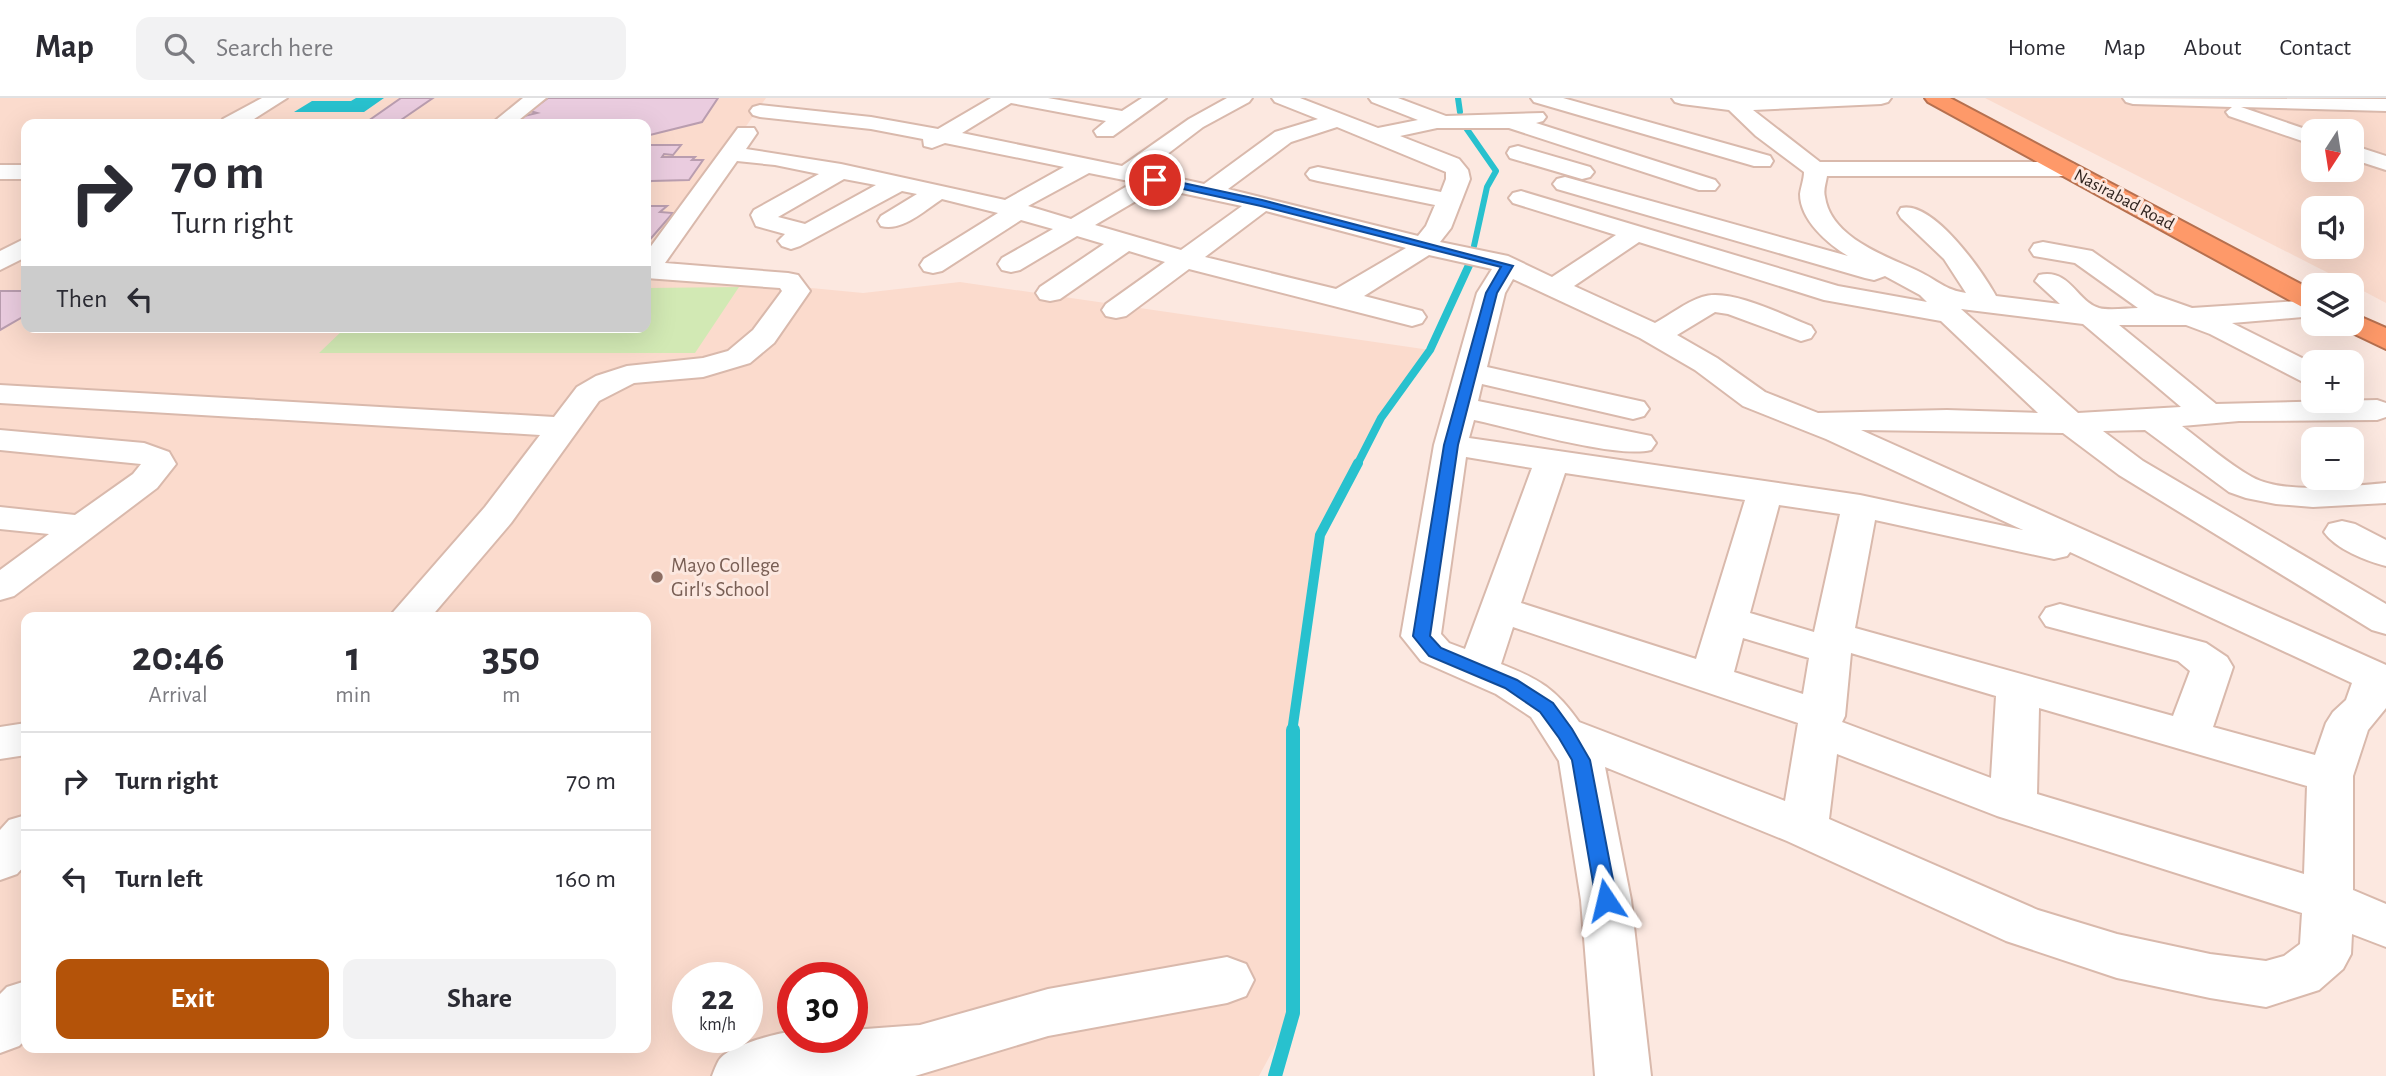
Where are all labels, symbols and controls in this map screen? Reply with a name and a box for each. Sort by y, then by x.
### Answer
search box [136,17,626,80]
icon: search [160,29,198,67]
text: Map [35,31,94,64]
text: Search here [216,35,334,61]
text: Home [2008,36,2066,60]
text: Map [2104,36,2146,60]
text: About [2184,36,2241,60]
text: Contact [2279,36,2351,60]
north arrow [2301,119,2364,182]
map controls [2301,119,2364,490]
icon: right [56,147,147,238]
text: 70 m [171,149,265,198]
pin [1125,150,1185,210]
icon: arrive [1136,161,1174,199]
street label: Nasirabad Road [2071,166,2177,234]
button: sound [2301,196,2364,259]
text: Turn right [171,207,293,239]
button: layers [2301,273,2364,336]
icon: left [121,280,159,318]
text: Then [56,286,107,312]
button: + [2301,350,2364,413]
button: − [2301,427,2364,490]
place label: Mayo College Girl's School [671,555,780,600]
marker: Mayo College Girl's School [649,569,665,585]
text: 20:46 [132,636,225,678]
text: 1 [346,636,361,678]
text: 350 [482,636,540,678]
text: Arrival [149,684,208,707]
text: min [335,684,371,707]
text: m [502,684,520,707]
icon: right [56,762,94,800]
text: Turn right [115,768,218,794]
text: 70 m [566,768,616,794]
icon: left [56,860,94,898]
position arrow [1569,863,1643,937]
text: Turn left [115,866,203,892]
text: 160 m [556,866,616,892]
button: Exit [56,959,329,1039]
button: Share [343,959,616,1039]
speed limit sign: 30 [777,962,868,1053]
text: 22 [701,981,734,1016]
text: km/h [699,1016,736,1034]

